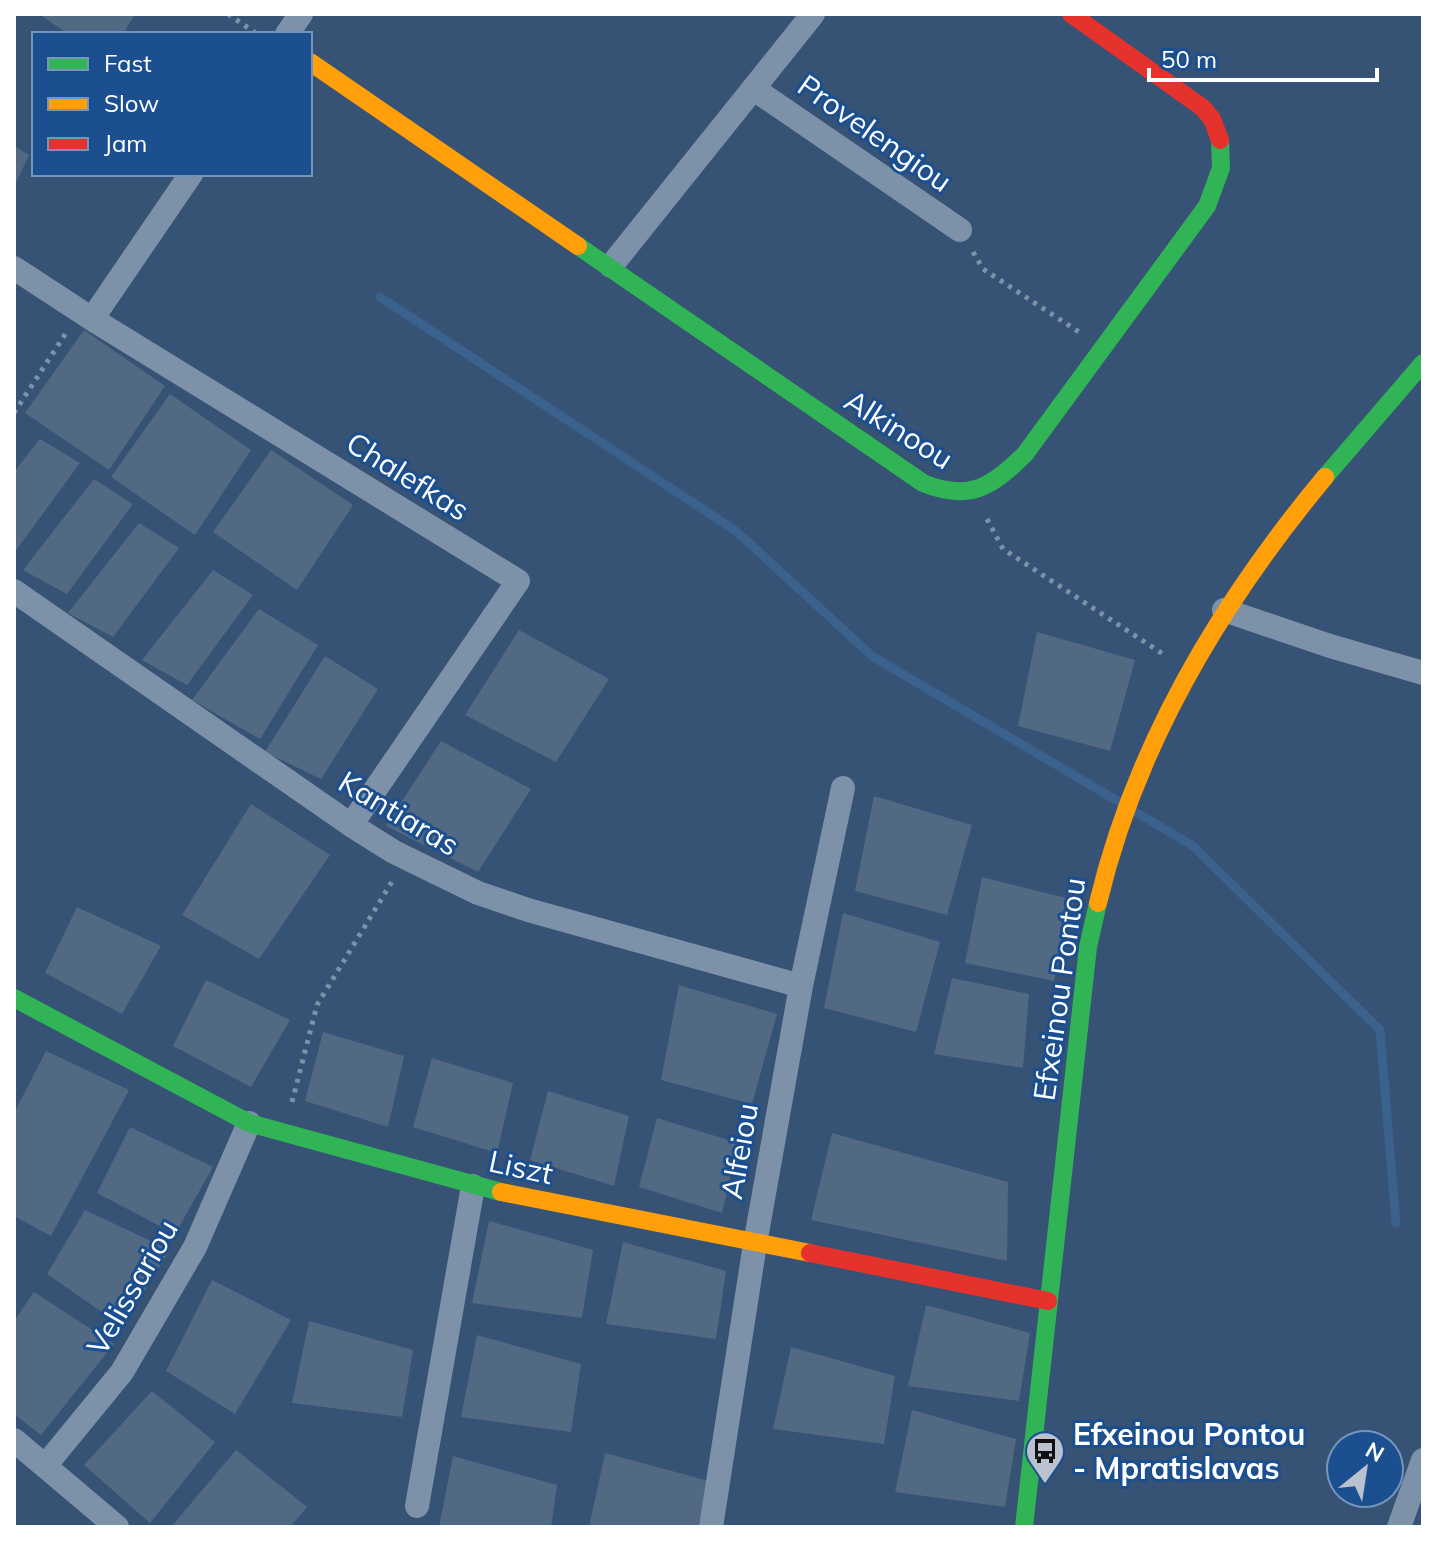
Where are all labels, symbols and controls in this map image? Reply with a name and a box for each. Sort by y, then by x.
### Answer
legend [32,32,312,176]
scale bar [1149,32,1377,82]
text: 50 m [1161,44,1217,74]
text: Fast [104,48,152,78]
street label: Provelengiou [791,66,959,200]
text: Slow [104,88,159,118]
text: Jam [104,128,147,158]
street label: Alkinoou [838,381,960,477]
street label: Chalefkas [339,423,477,529]
street label: Kantiaras [332,762,466,864]
street label: Efxeinou Pontou [1025,875,1093,1103]
street label: Alfeiou [712,1100,766,1202]
street label: Liszt [486,1142,556,1192]
street label: Velissariou [78,1213,186,1361]
place label: Efxeinou Pontou - Mpratislavas [1073,1415,1305,1487]
north arrow [1325,1429,1405,1509]
bus stop icon: Efxeinou Pontou - Mpratislavas [1024,1430,1066,1485]
text: N [1361,1435,1389,1468]

